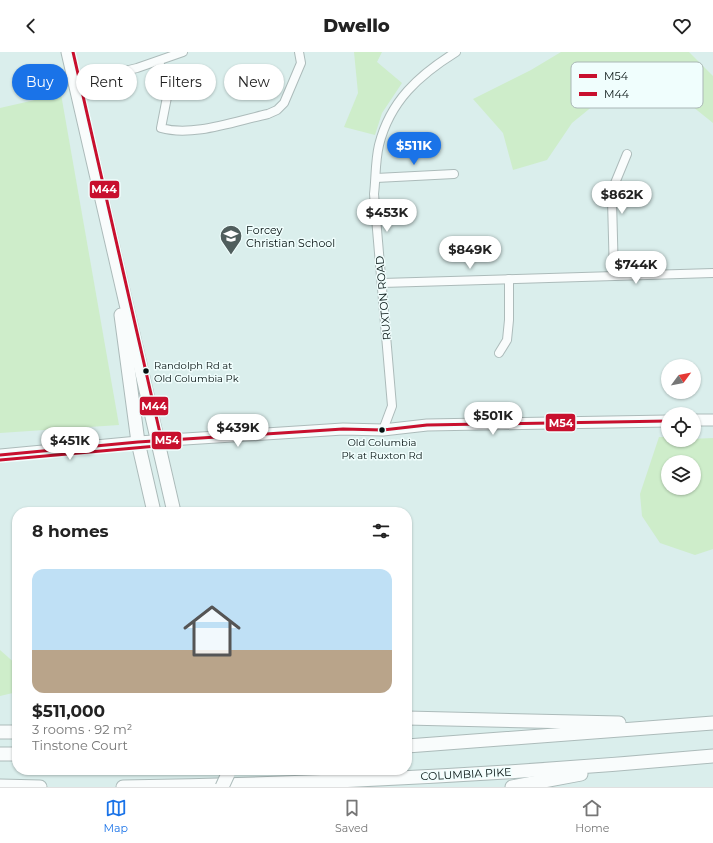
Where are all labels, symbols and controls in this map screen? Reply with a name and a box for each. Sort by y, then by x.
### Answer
icon: back [20,15,42,37]
text: Dwello [323,15,390,37]
icon: heart [671,15,693,37]
legend [571,62,703,108]
chip: Buy [12,64,68,100]
chip: Rent [76,64,137,100]
chip: Filters [145,64,216,100]
chip: New [224,64,284,100]
text: M54 [604,69,629,83]
text: M44 [604,87,630,101]
pin: $511K [386,132,442,166]
text: $511K [396,137,432,153]
line badge: M44 [89,180,120,199]
pin: $862K [594,181,650,215]
text: M44 [91,182,117,196]
text: $862K [601,186,643,202]
pin: $453K [359,199,415,233]
text: $453K [366,204,408,220]
school or university icon: Forcey Christian School [218,223,244,256]
place label: Forcey Christian School [246,223,335,250]
pin: $849K [442,236,498,270]
text: $849K [448,241,492,257]
pin: $744K [608,251,664,285]
street label: RUXTON ROAD [372,255,394,341]
text: $744K [615,256,657,272]
place label: Randolph Rd at Old Columbia Pk [154,359,239,385]
north arrow [661,359,701,399]
map controls [661,359,701,495]
marker: Randolph Rd at Old Columbia Pk [141,366,151,376]
line badge: M44 [139,396,169,416]
text: M44 [141,399,167,413]
pin: $501K [465,402,521,436]
text: $501K [473,407,513,423]
button: locate [661,407,701,447]
line badge: M54 [545,413,576,432]
pin: $439K [210,414,266,448]
text: M54 [549,416,574,430]
text: $439K [217,419,259,435]
marker: Old Columbia Pk at Ruxton Rd [377,425,387,435]
pin: $451K [42,427,98,461]
line badge: M54 [151,431,182,450]
text: $451K [50,432,90,448]
text: M54 [155,433,180,447]
place label: Old Columbia Pk at Ruxton Rd [341,436,423,462]
button: layers [661,455,701,495]
icon: filters [370,520,392,542]
text: 8 homes [32,521,109,541]
icon: home [176,595,248,667]
text: $511,000 [32,701,105,721]
text: 3 rooms · 92 m² [32,721,132,737]
text: Tinstone Court [32,737,128,753]
street label: COLUMBIA PIKE [420,765,512,783]
tab: Map [104,797,128,835]
tab: Saved [335,797,368,835]
tab: Home [575,797,609,835]

